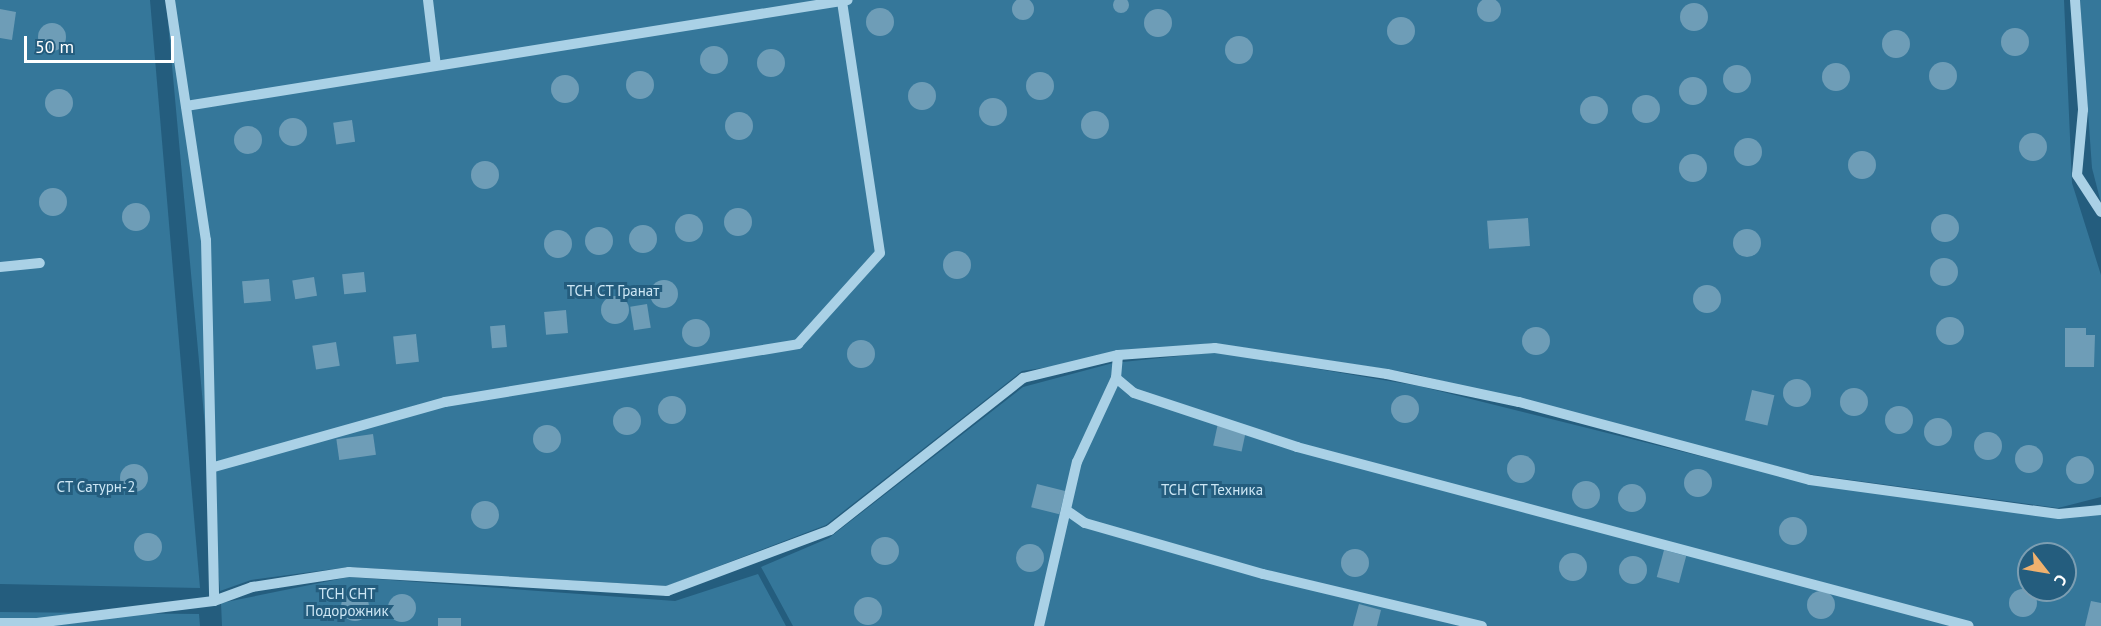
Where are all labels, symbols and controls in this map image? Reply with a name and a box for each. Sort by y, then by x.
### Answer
scale bar [27,24,177,62]
text: 50 m [35,35,74,58]
park label: ТСН СТ Гранат [566,282,660,300]
park label: СТ Сатурн-2 [56,478,136,496]
park label: ТСН СТ Техника [1160,481,1264,499]
north arrow [2017,542,2077,602]
text: С [2050,571,2072,589]
park label: ТСН СНТ Подорожник [305,584,389,619]

